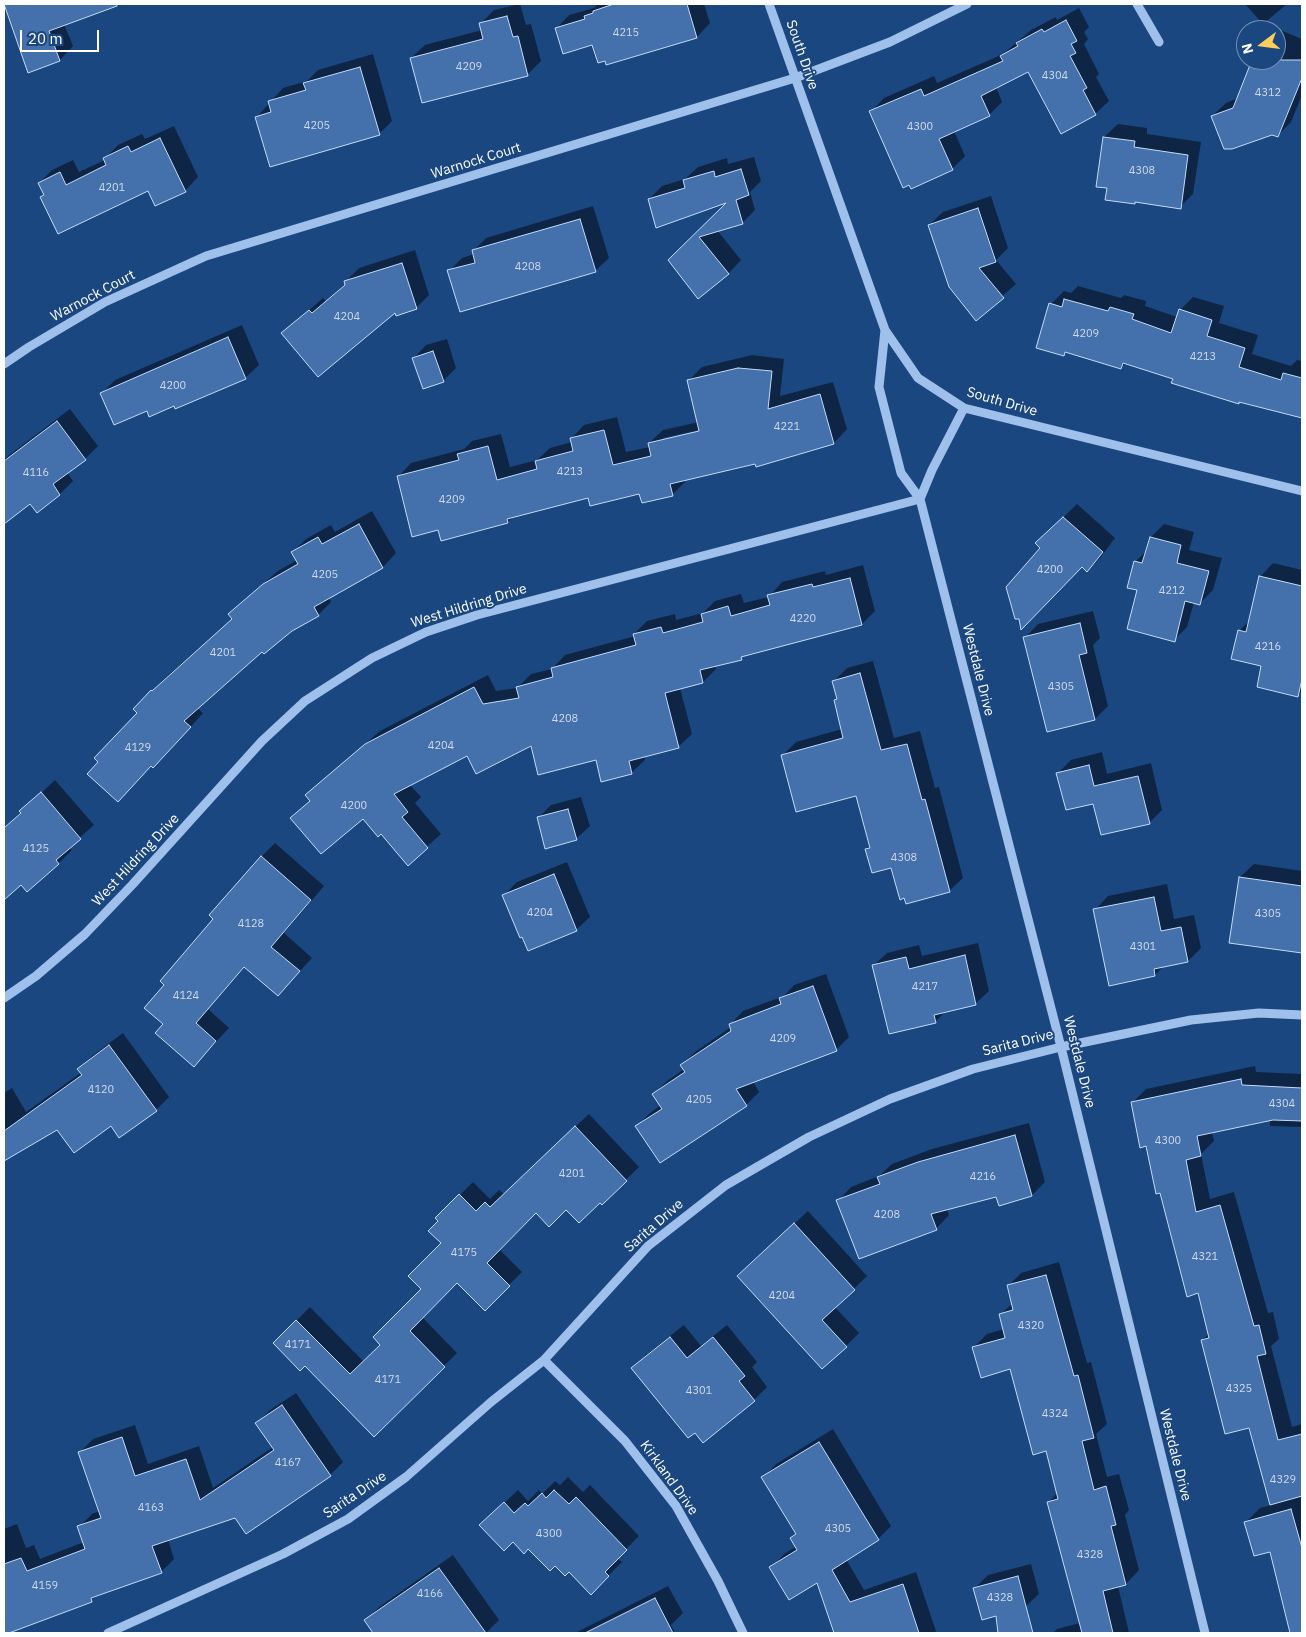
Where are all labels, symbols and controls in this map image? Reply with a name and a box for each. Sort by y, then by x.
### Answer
street label: South Drive [782,18,822,92]
scale bar [22,20,101,52]
north arrow [1236,20,1286,70]
house number: 4215 [613,26,639,40]
text: 20 m [28,29,63,48]
text: N [1237,41,1257,56]
house number: 4209 [456,60,482,74]
house number: 4304 [1042,69,1068,83]
house number: 4312 [1255,86,1281,100]
house number: 4205 [304,119,330,133]
house number: 4300 [907,120,933,134]
street label: Warnock Court [429,139,523,183]
house number: 4308 [1129,164,1155,178]
house number: 4201 [99,181,125,195]
house number: 4208 [515,260,541,274]
street label: Warnock Court [48,267,138,325]
house number: 4204 [334,310,360,324]
house number: 4209 [1073,327,1099,341]
house number: 4213 [1190,350,1216,364]
house number: 4200 [160,379,186,393]
street label: South Drive [965,384,1039,420]
house number: 4221 [774,420,800,434]
house number: 4213 [557,465,583,479]
house number: 4116 [23,466,49,480]
house number: 4209 [439,493,465,507]
house number: 4200 [1037,563,1063,577]
house number: 4205 [312,568,338,582]
street label: West Hildring Drive [409,580,529,632]
house number: 4212 [1159,584,1185,598]
house number: 4220 [790,612,816,626]
street label: Westdale Drive [958,622,998,718]
house number: 4216 [1255,640,1281,654]
house number: 4201 [210,646,236,660]
house number: 4305 [1048,680,1074,694]
house number: 4208 [552,712,578,726]
house number: 4204 [428,739,454,753]
house number: 4129 [125,741,151,755]
house number: 4200 [341,799,367,813]
street label: West Hildring Drive [89,810,183,910]
house number: 4125 [23,842,49,856]
house number: 4308 [891,851,917,865]
house number: 4204 [527,906,553,920]
house number: 4305 [1255,907,1281,921]
house number: 4128 [238,917,264,931]
house number: 4301 [1130,940,1156,954]
house number: 4217 [912,980,938,994]
house number: 4124 [173,989,199,1003]
street label: Westdale Drive [1059,1014,1099,1110]
street label: Sarita Drive [981,1026,1055,1060]
house number: 4209 [770,1032,796,1046]
house number: 4120 [88,1083,114,1097]
house number: 4205 [686,1093,712,1107]
house number: 4304 [1269,1097,1295,1111]
house number: 4300 [1155,1134,1181,1148]
house number: 4201 [559,1167,585,1181]
house number: 4216 [970,1170,996,1184]
street label: Sarita Drive [621,1196,687,1256]
house number: 4208 [874,1208,900,1222]
house number: 4175 [451,1246,477,1260]
house number: 4321 [1192,1250,1218,1264]
house number: 4204 [769,1289,795,1303]
house number: 4320 [1018,1319,1044,1333]
house number: 4171 [285,1338,311,1352]
house number: 4171 [375,1373,401,1387]
house number: 4325 [1226,1382,1252,1396]
house number: 4301 [686,1384,712,1398]
house number: 4324 [1042,1407,1068,1421]
street label: Westdale Drive [1155,1407,1195,1503]
street label: Kirkland Drive [636,1437,702,1519]
house number: 4167 [275,1456,301,1470]
street label: Sarita Drive [320,1468,390,1522]
house number: 4329 [1270,1473,1296,1487]
house number: 4163 [138,1501,164,1515]
house number: 4305 [825,1522,851,1536]
house number: 4300 [536,1527,562,1541]
house number: 4328 [1077,1548,1103,1562]
house number: 4159 [32,1579,58,1593]
house number: 4166 [417,1587,443,1601]
house number: 4328 [987,1591,1013,1605]

